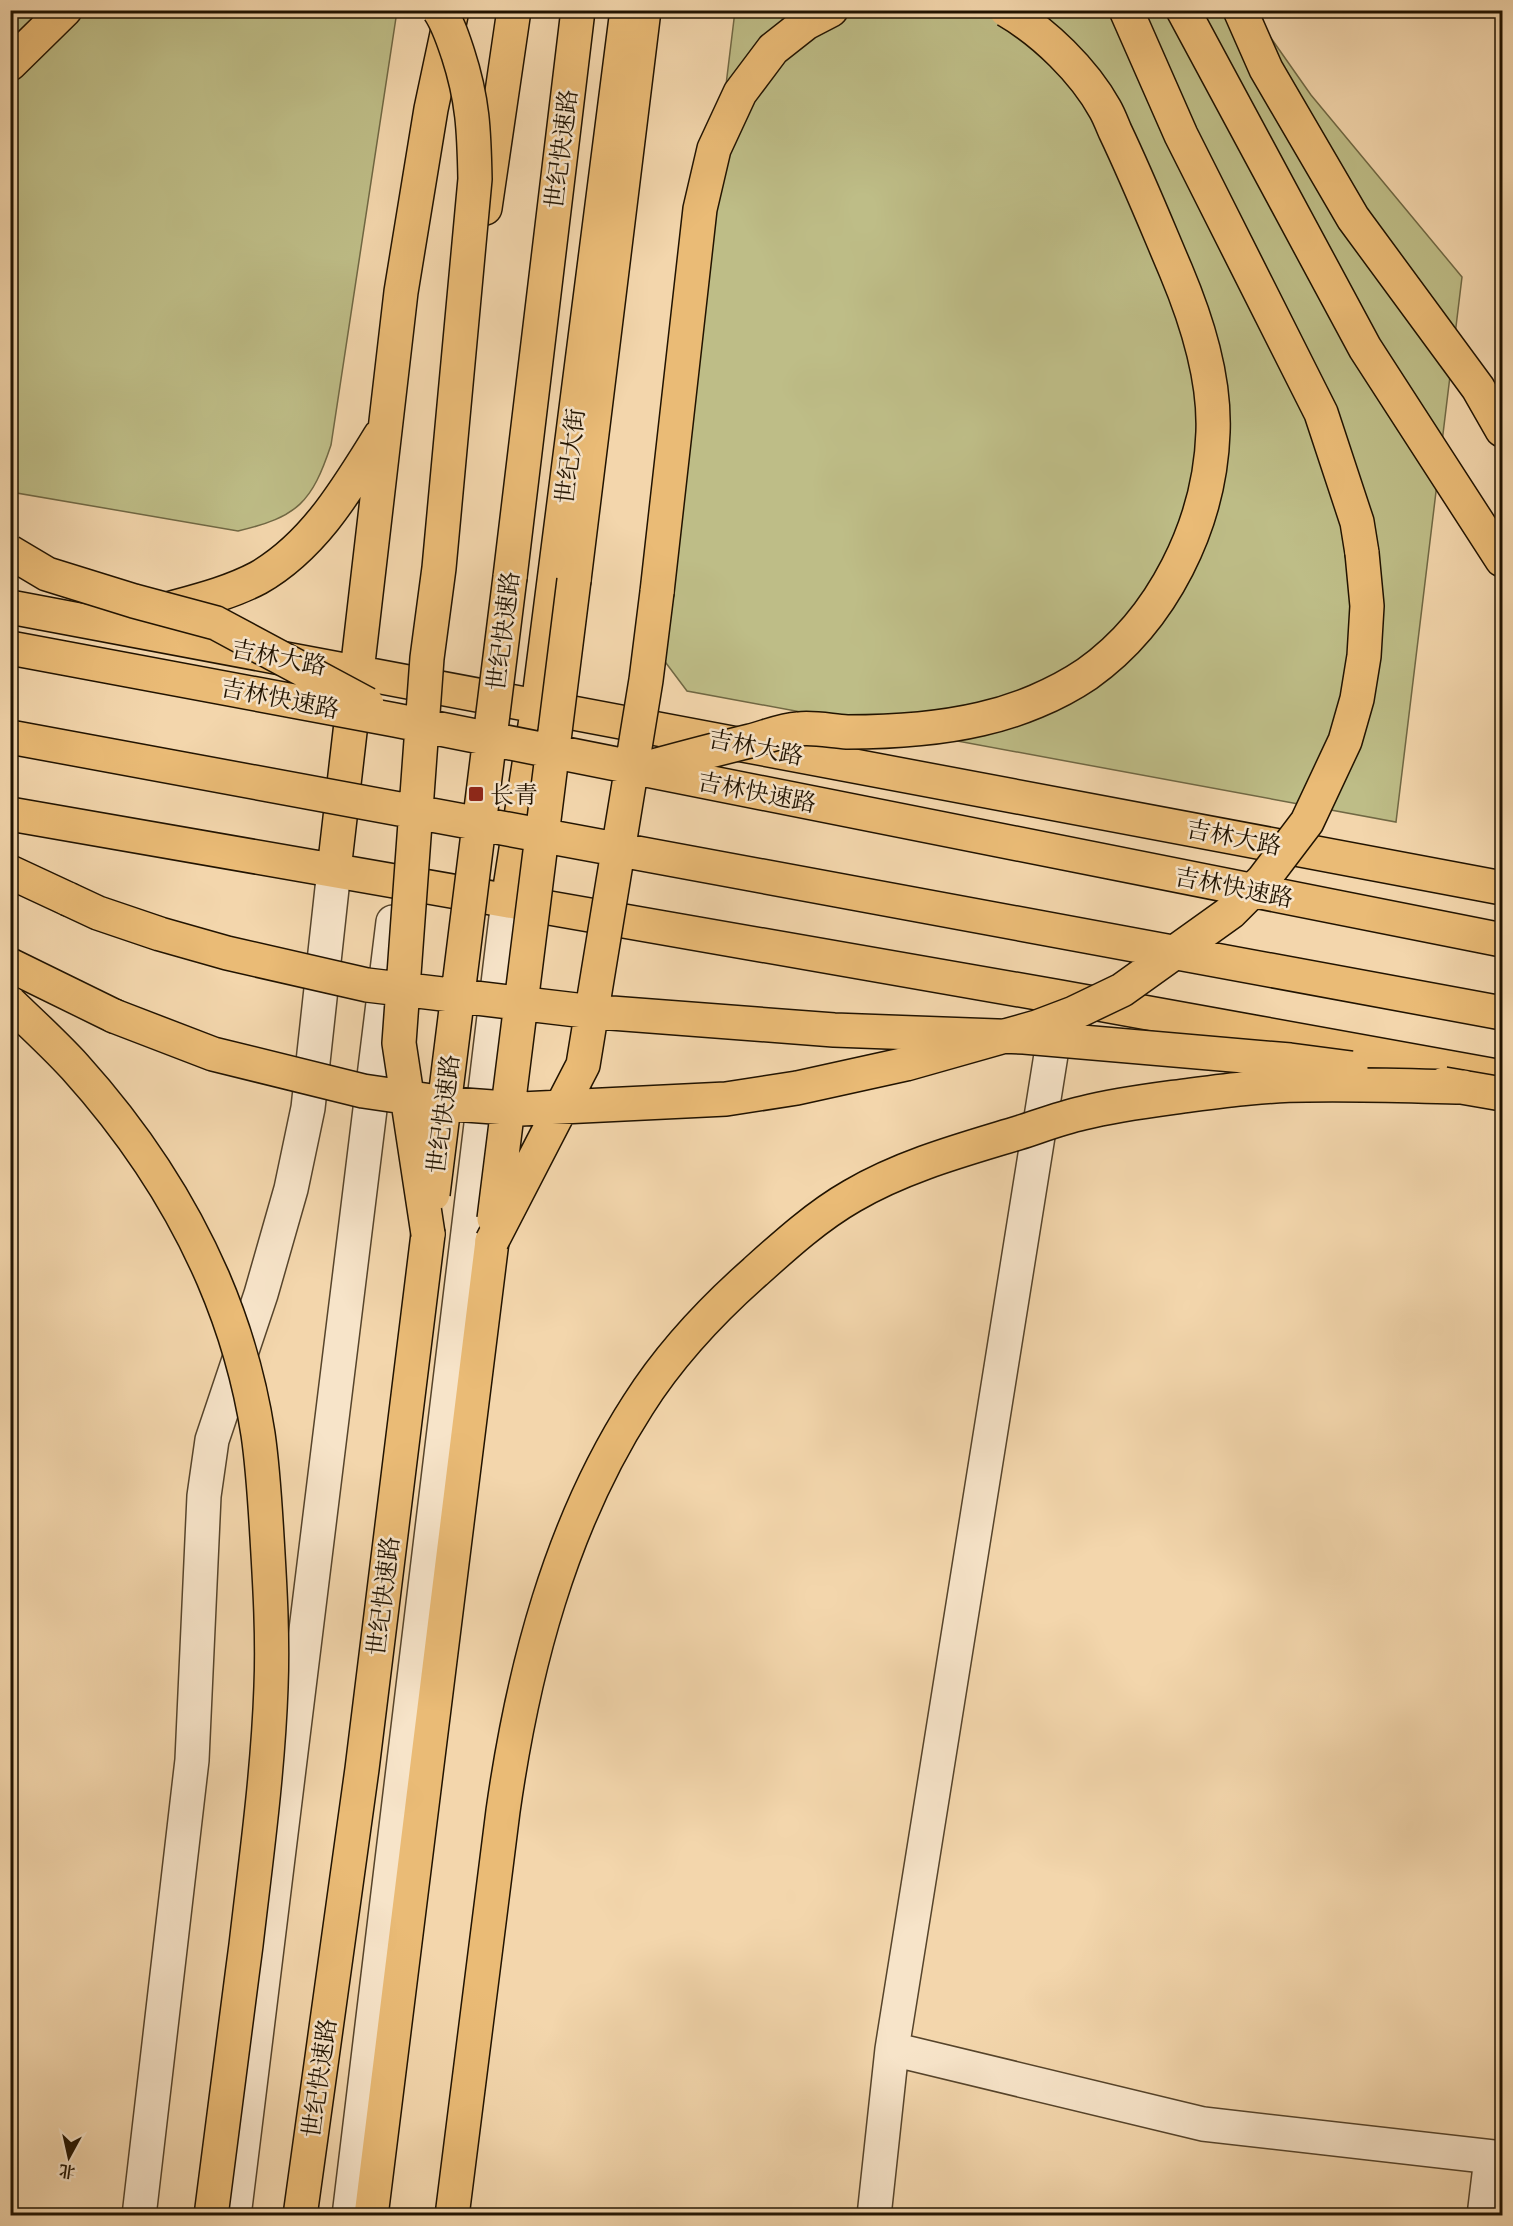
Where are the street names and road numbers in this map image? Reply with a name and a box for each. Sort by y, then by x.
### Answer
street label: 世纪快速路 [538,88,584,210]
street label: 世纪大街 [549,406,591,506]
street label: 世纪快速路 [480,570,526,692]
street label: 吉林大路 [229,633,329,681]
street label: 吉林快速路 [218,671,342,725]
street label: 吉林大路 [706,723,806,771]
street label: 吉林快速路 [695,765,819,819]
street label: 吉林大路 [1184,813,1284,861]
street label: 吉林快速路 [1172,860,1296,914]
street label: 世纪快速路 [420,1053,466,1175]
street label: 世纪快速路 [360,1535,406,1657]
street label: 世纪快速路 [295,2016,343,2140]

